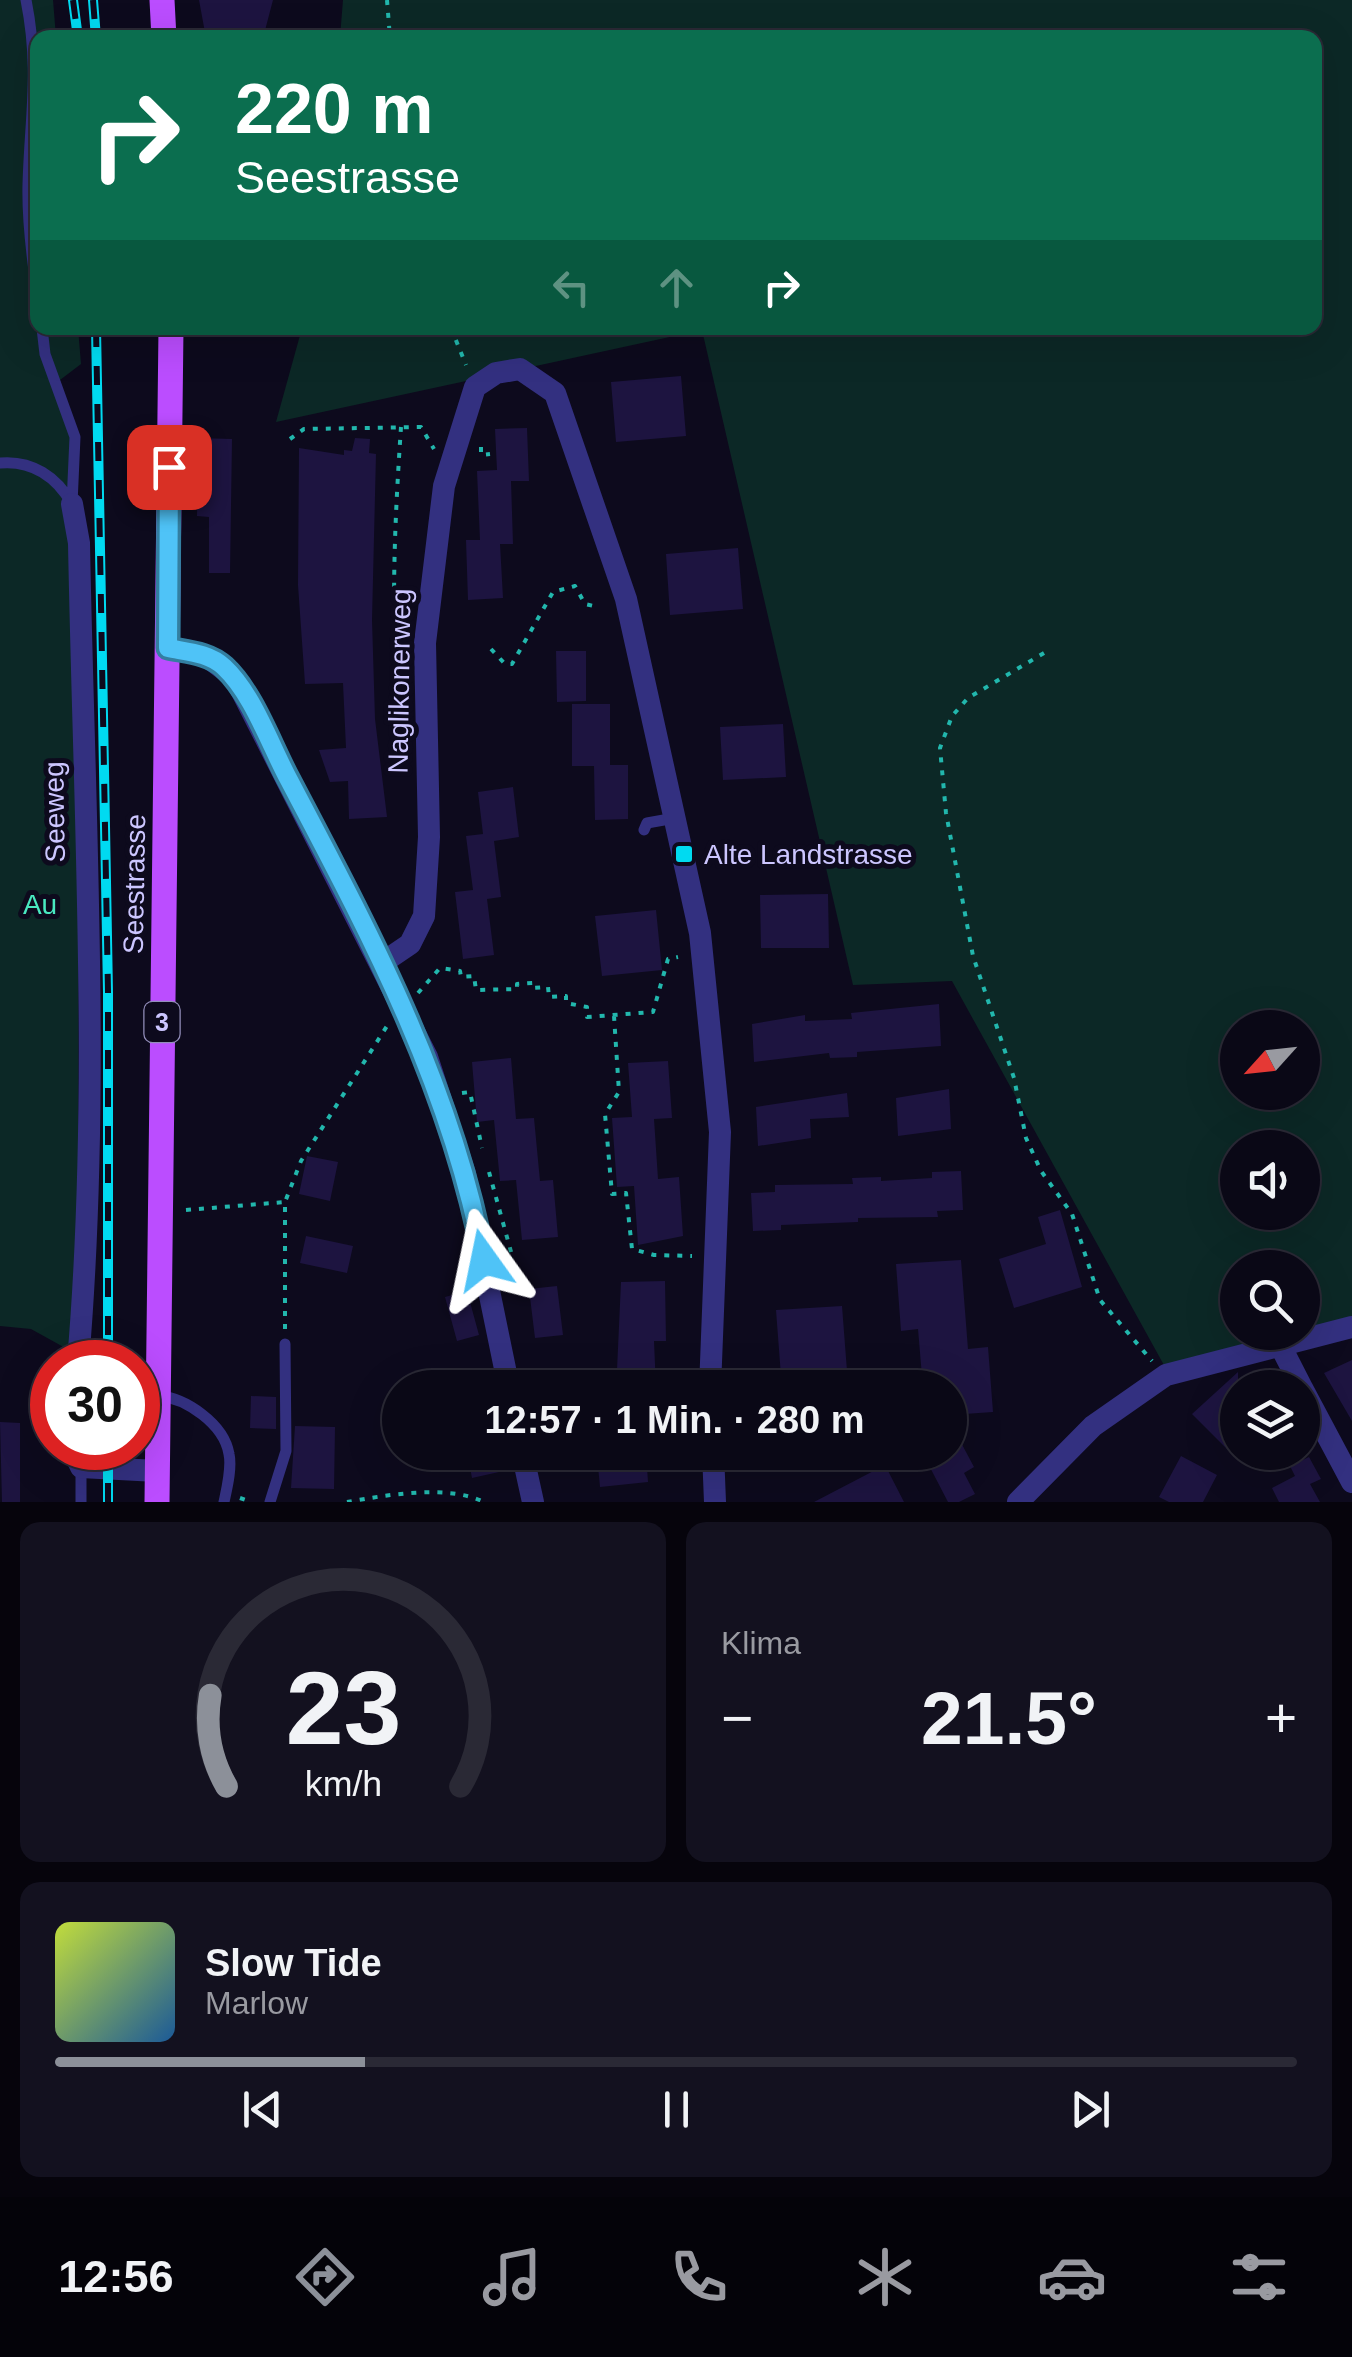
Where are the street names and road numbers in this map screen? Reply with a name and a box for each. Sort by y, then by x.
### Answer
street label: Naglikonerweg [382,588,417,774]
street label: Seeweg [38,761,71,863]
street label: Seestrasse [118,814,151,954]
road number: 3 [144,1002,180,1042]

